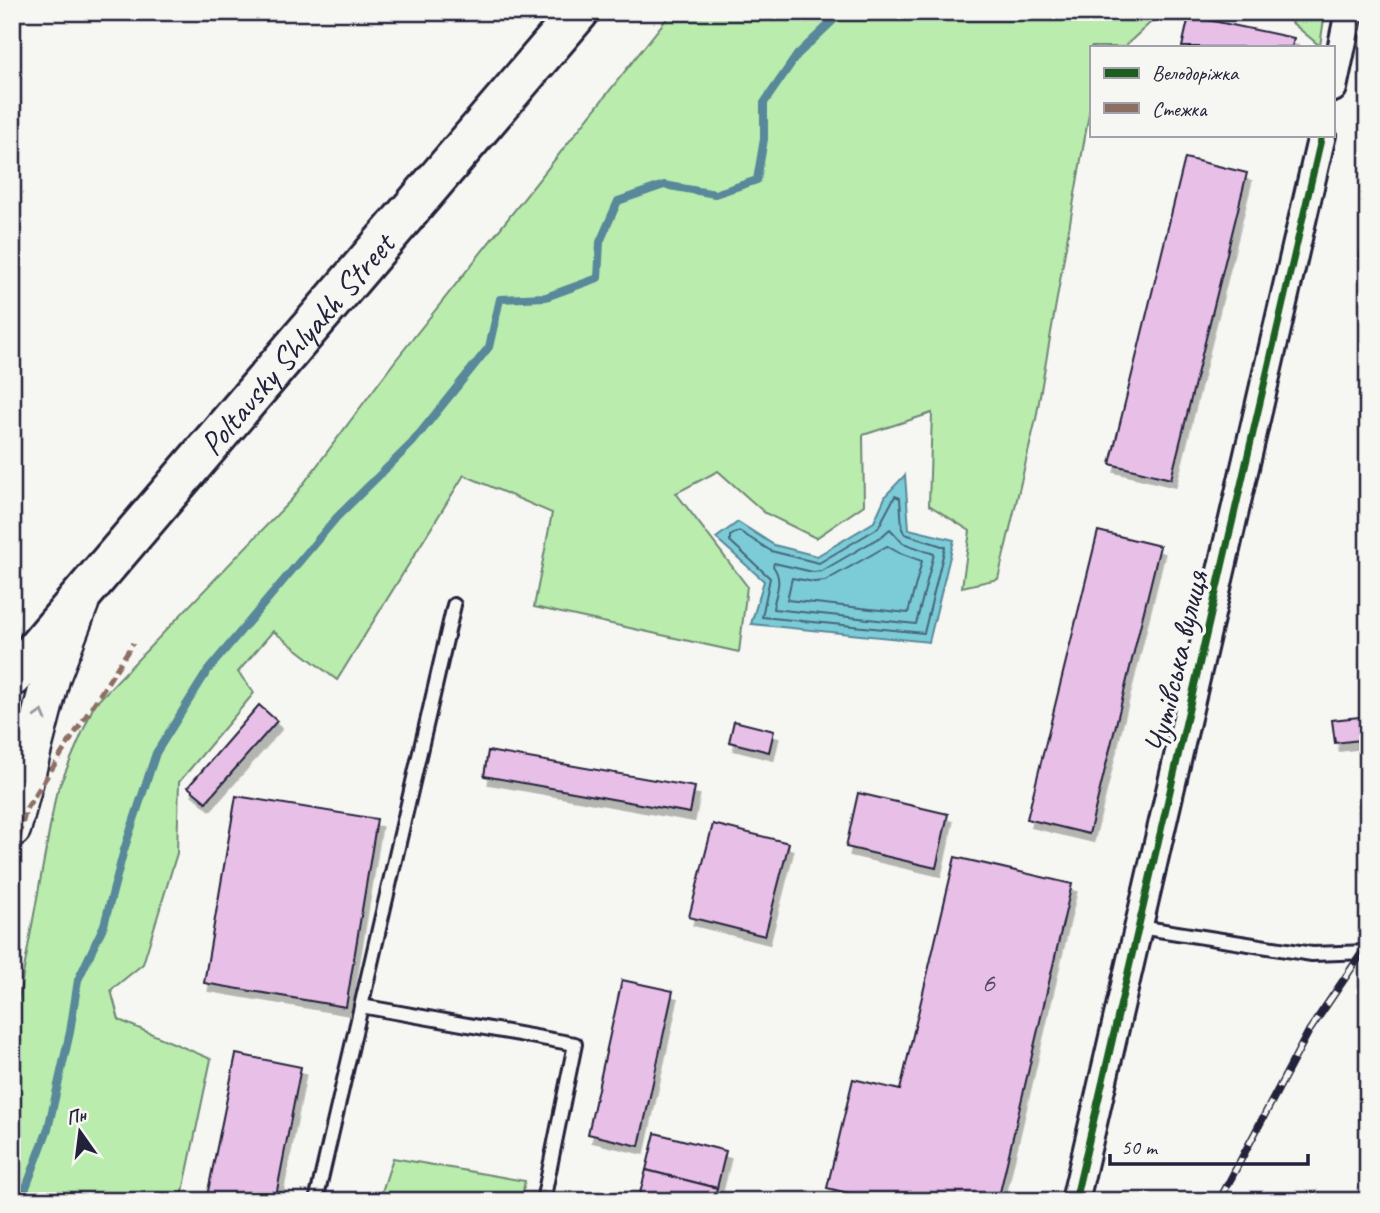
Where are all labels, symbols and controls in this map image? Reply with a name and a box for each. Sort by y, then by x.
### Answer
legend [1090,46,1334,136]
text: Велодоріжка [1152,60,1240,86]
text: Стежка [1152,96,1208,122]
street label: Poltavsky Shlyakh Street [191,222,405,464]
street label: Чутівська вулиця [1135,566,1218,758]
one-way arrow [32,709,47,721]
house number: 6 [981,963,996,1001]
north arrow [46,1098,116,1168]
text: Пн [64,1102,90,1131]
scale bar [1110,1122,1308,1166]
text: 50 m [1121,1134,1159,1160]

